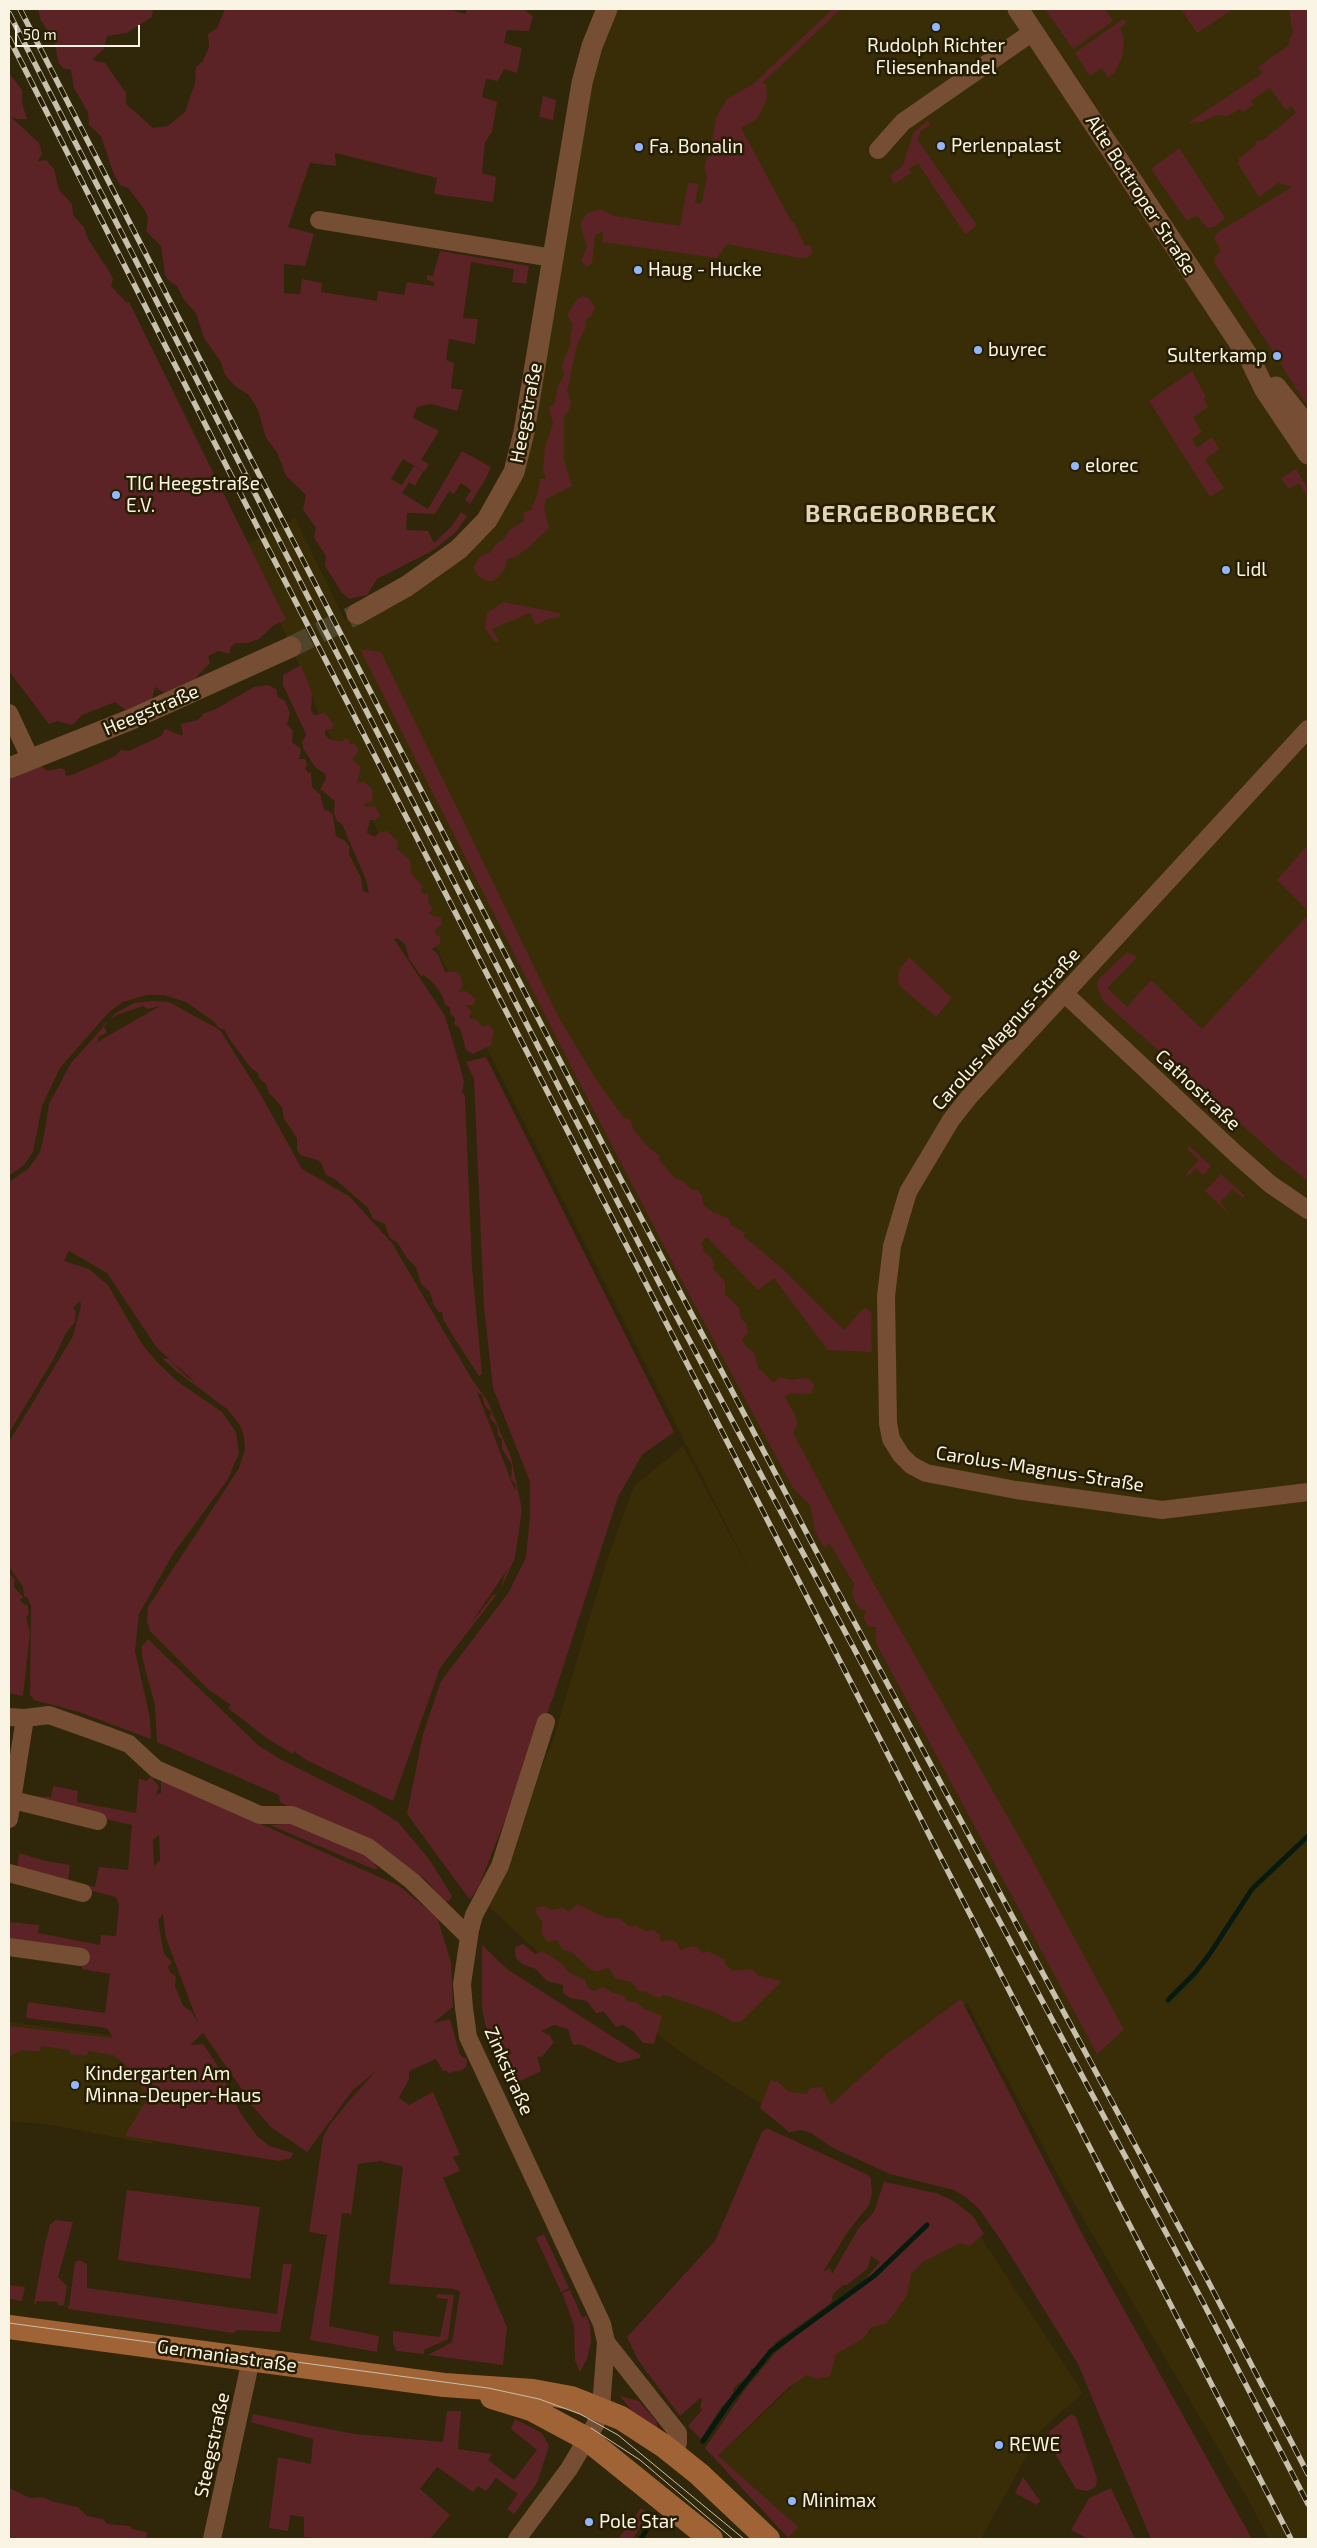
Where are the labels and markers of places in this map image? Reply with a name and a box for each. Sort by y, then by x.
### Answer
marker: Rudolph Richter Fliesenhandel [930,21,942,33]
place label: Rudolph Richter Fliesenhandel [867,35,1005,79]
place label: Perlenpalast [951,135,1061,157]
place label: Fa. Bonalin [649,136,743,158]
marker: Perlenpalast [935,140,947,152]
marker: Fa. Bonalin [633,141,645,153]
place label: Haug - Hucke [648,259,762,281]
marker: Haug - Hucke [632,264,644,276]
place label: buyrec [988,339,1047,361]
marker: buyrec [972,344,984,356]
place label: Sulterkamp [1167,345,1267,367]
marker: Sulterkamp [1271,350,1283,362]
place label: elorec [1085,455,1139,477]
marker: elorec [1069,460,1081,472]
place label: TIG Heegstraße E.V. [126,473,260,517]
marker: TIG Heegstraße E.V. [110,489,122,501]
place label: Lidl [1236,559,1267,581]
marker: Lidl [1220,564,1232,576]
place label: Kindergarten Am Minna-Deuper-Haus [85,2063,261,2107]
marker: Kindergarten Am Minna-Deuper-Haus [69,2079,81,2091]
place label: REWE [1009,2434,1060,2456]
marker: REWE [993,2439,1005,2451]
place label: Minimax [802,2490,876,2512]
marker: Minimax [786,2495,798,2507]
place label: Pole Star [599,2511,677,2533]
marker: Pole Star [583,2516,595,2528]

